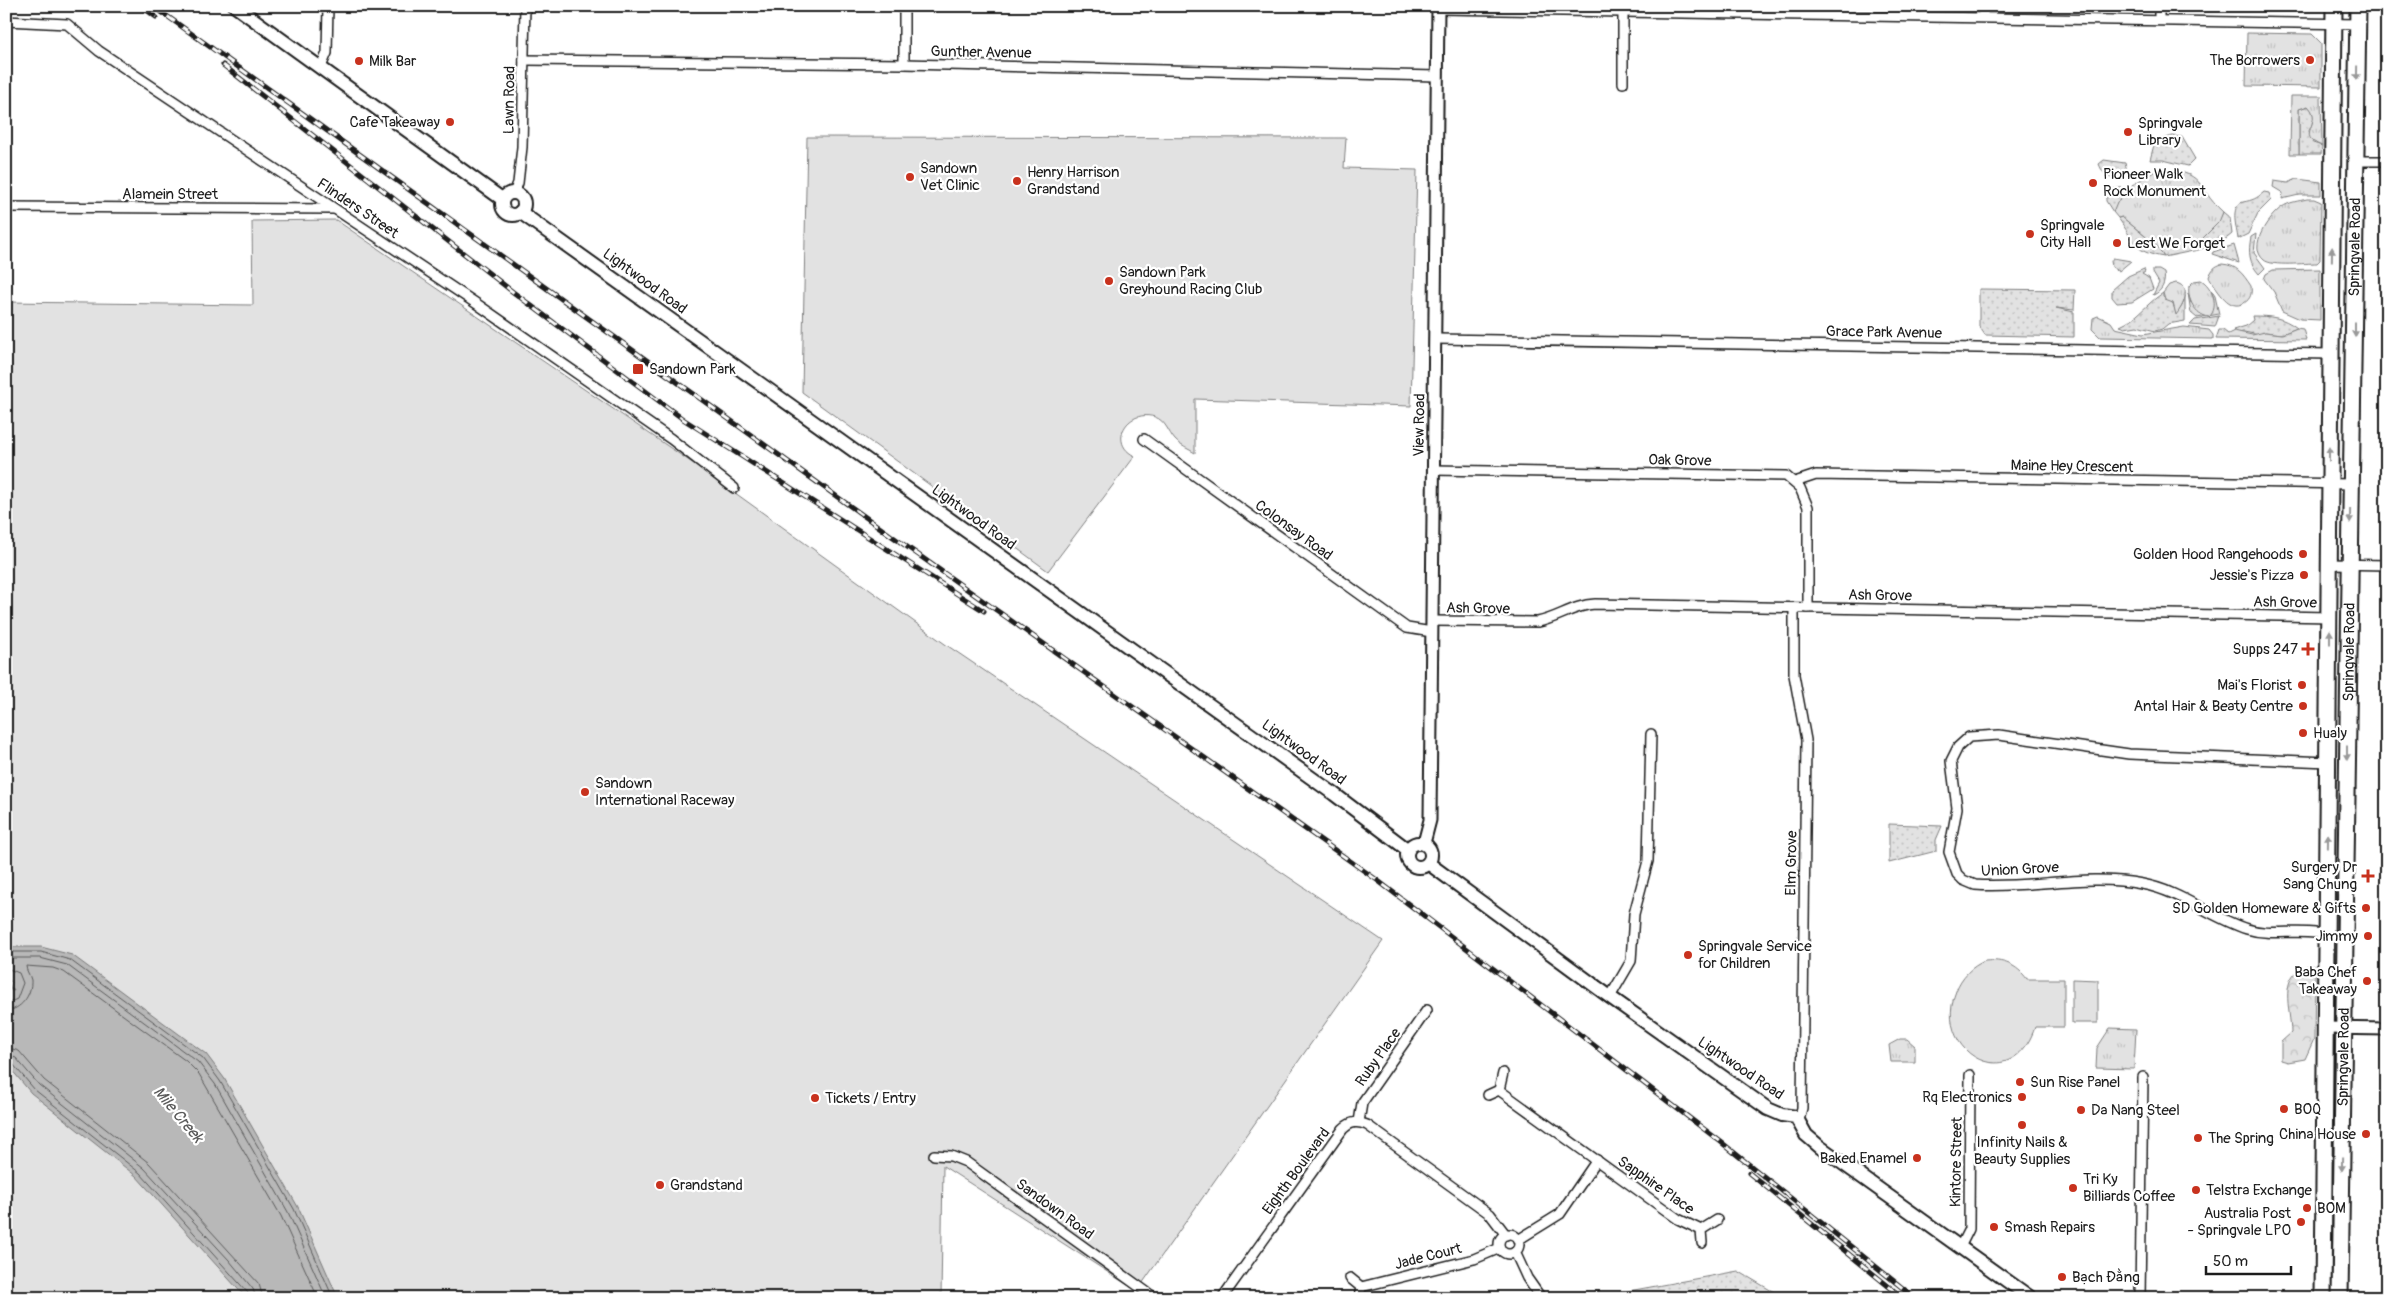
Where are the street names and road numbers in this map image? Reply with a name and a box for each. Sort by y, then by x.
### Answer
street label: Gunther Avenue [930,42,1032,63]
street label: Lawn Road [499,66,520,134]
street label: Flinders Street [313,174,403,243]
street label: Alamein Street [122,185,219,204]
street label: Springvale Road [2345,198,2365,297]
street label: Lightwood Road [599,244,691,318]
street label: Grace Park Avenue [1826,322,1943,343]
street label: View Road [1409,393,1430,457]
street label: Oak Grove [1648,450,1712,471]
street label: Maine Hey Crescent [2010,456,2135,477]
street label: Lightwood Road [928,480,1020,554]
street label: Colonsay Road [1251,496,1336,565]
street label: Ash Grove [1848,585,1913,606]
street label: Ash Grove [2253,592,2318,613]
street label: Ash Grove [1446,598,1511,619]
street label: Springvale Road [2339,603,2360,702]
street label: Lightwood Road [1258,715,1350,789]
street label: Elm Grove [1781,830,1802,896]
street label: Union Grove [1981,858,2060,881]
street label: Springvale Road [2334,1007,2354,1107]
street label: Ruby Place [1351,1024,1406,1090]
street label: Lightwood Road [1694,1033,1787,1104]
street label: Kintore Street [1946,1116,1967,1207]
street label: Eighth Boulevard [1259,1124,1334,1218]
street label: Sapphire Place [1614,1152,1698,1219]
street label: Sandown Road [1012,1175,1097,1244]
street label: Jade Court [1393,1239,1465,1274]

